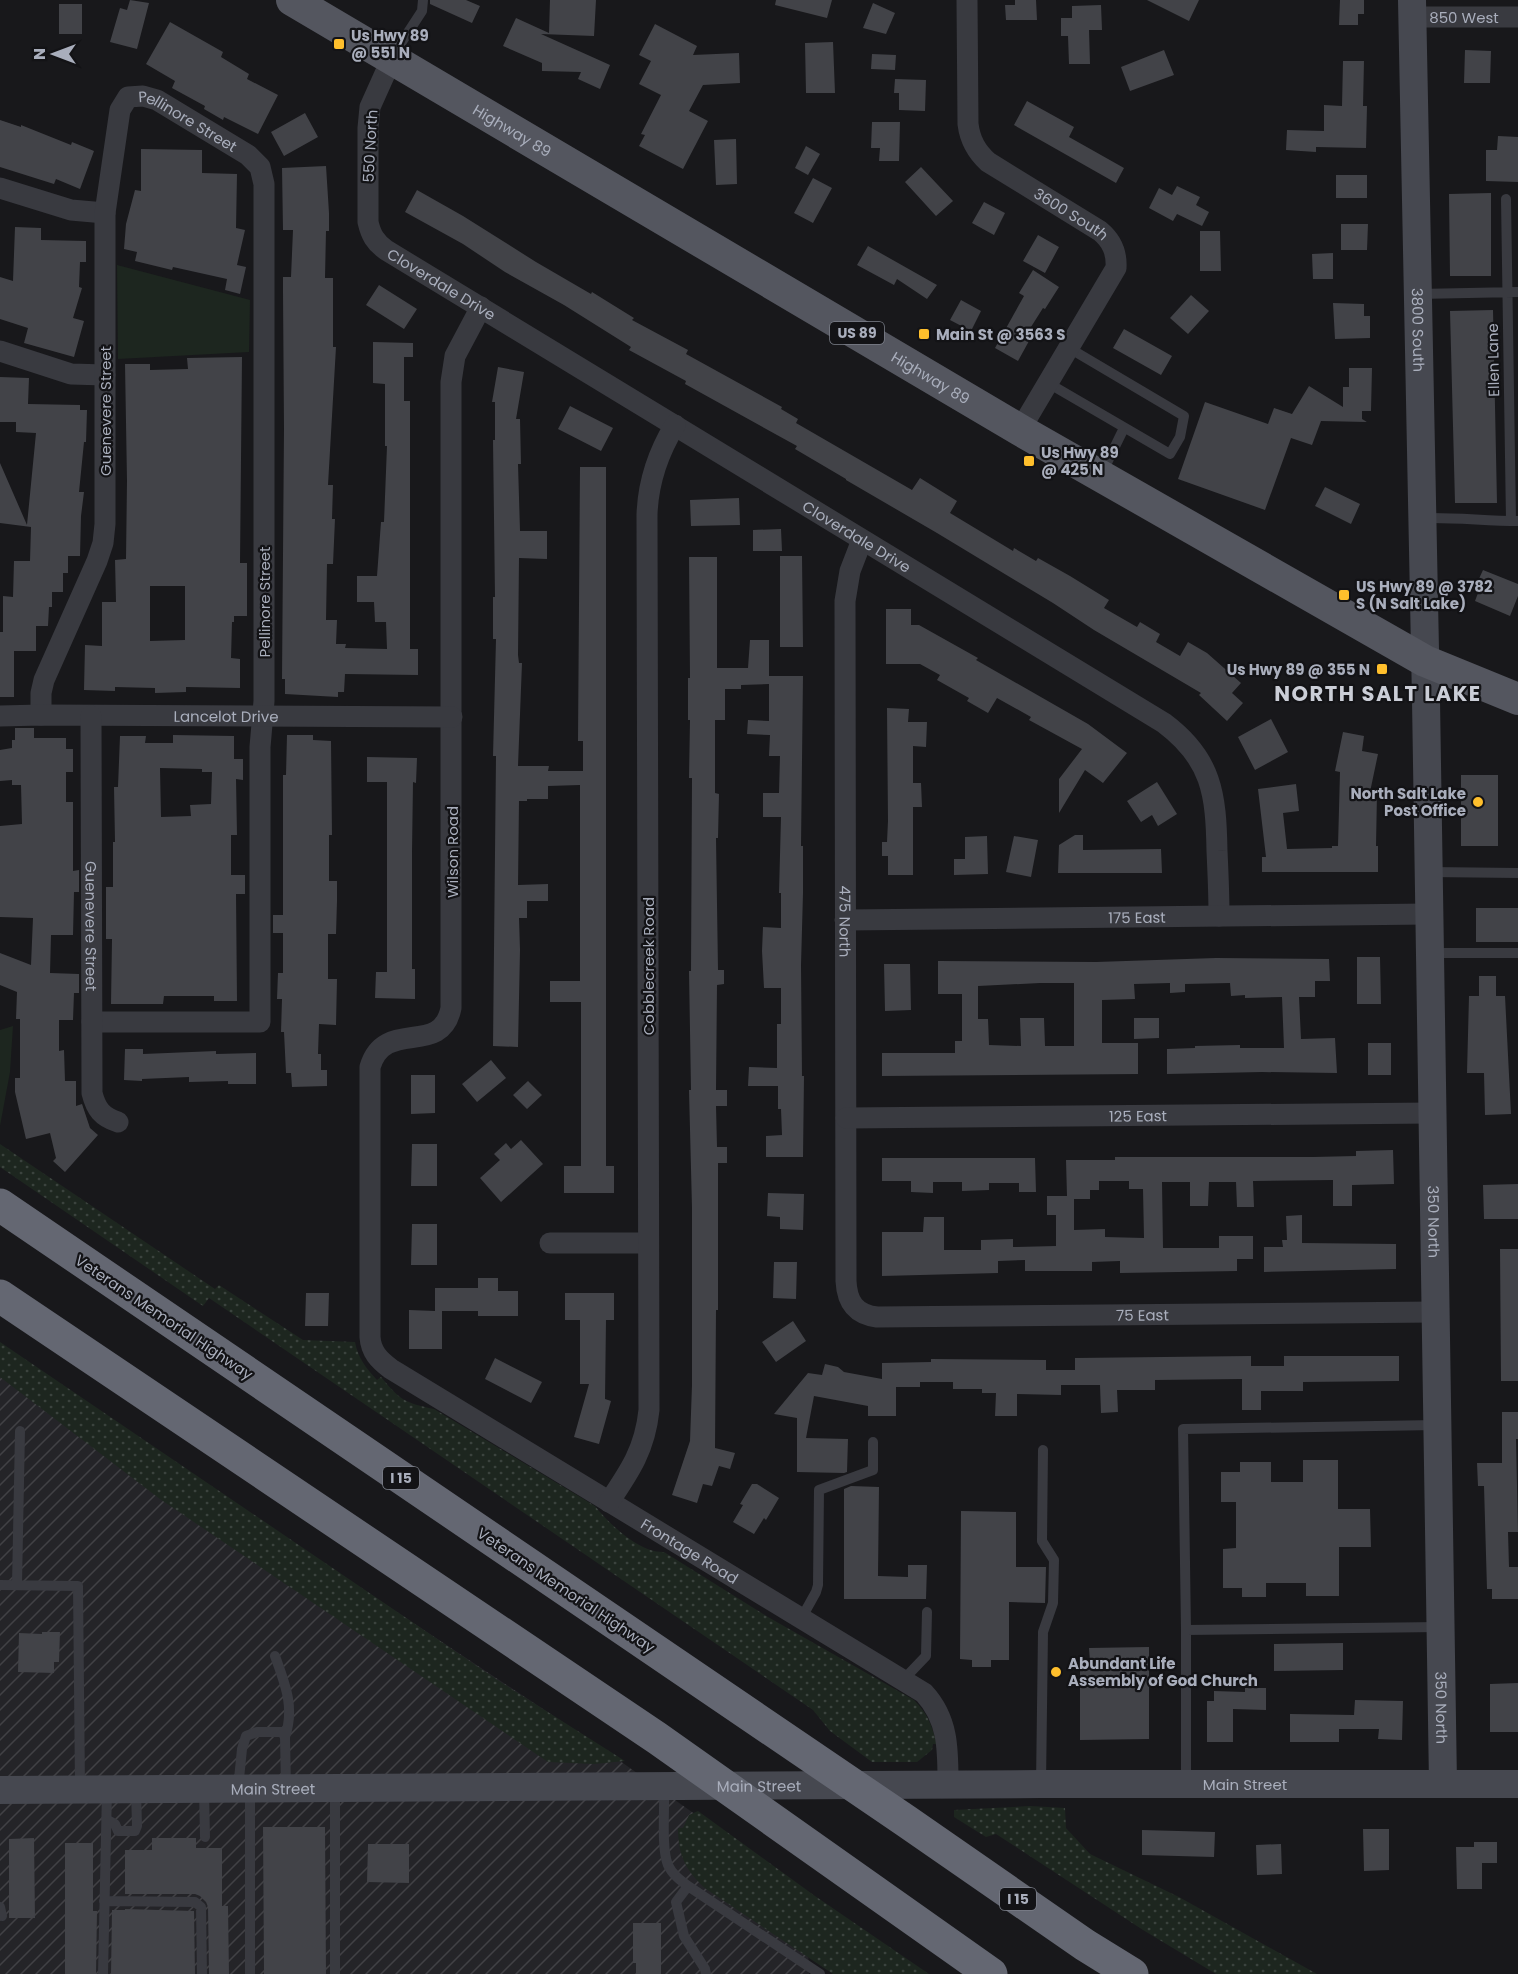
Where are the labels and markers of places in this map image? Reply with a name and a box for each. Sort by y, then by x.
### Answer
place label: Us Hwy 89 @ 551 N [351,25,429,63]
marker: Us Hwy 89 @ 551 N [332,37,346,51]
place label: Main St @ 3563 S [936,324,1065,345]
marker: Main St @ 3563 S [917,327,931,341]
place label: Us Hwy 89 @ 425 N [1041,442,1119,480]
marker: Us Hwy 89 @ 425 N [1022,454,1036,468]
place label: US Hwy 89 @ 3782 S (N Salt Lake) [1356,576,1493,614]
marker: US Hwy 89 @ 3782 S (N Salt Lake) [1337,588,1351,602]
place label: Us Hwy 89 @ 355 N [1227,659,1370,680]
marker: Us Hwy 89 @ 355 N [1375,662,1389,676]
place label: North Salt Lake Post Office [1350,783,1466,821]
marker: North Salt Lake Post Office [1471,795,1485,809]
place label: Abundant Life Assembly of God Church [1068,1653,1258,1691]
marker: Abundant Life Assembly of God Church [1049,1665,1063,1679]

